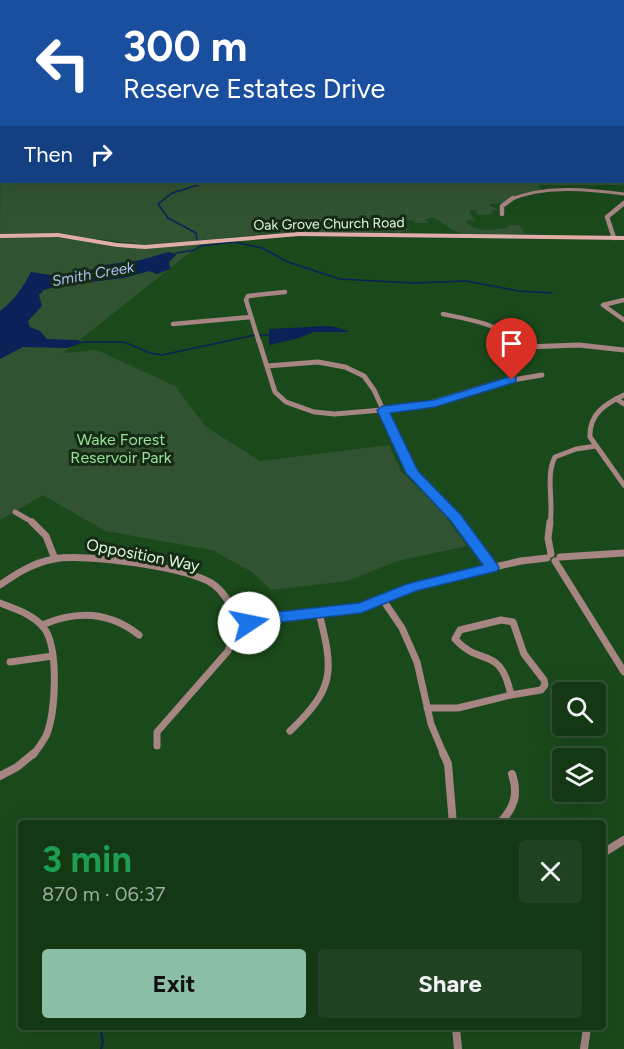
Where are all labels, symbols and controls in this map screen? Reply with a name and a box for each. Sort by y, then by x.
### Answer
text: 300 m [123,21,247,72]
icon: left [24,24,102,102]
text: Reserve Estates Drive [123,72,385,105]
icon: right [85,138,118,171]
text: Then [24,141,73,168]
street label: Oak Grove Church Road [253,214,405,234]
water label: Smith Creek [51,258,136,290]
pin [486,318,537,380]
icon: arrive [495,327,528,360]
park label: Wake Forest Reservoir Park [70,430,172,467]
street label: Opposition Way [85,535,202,575]
position arrow [217,591,281,655]
map controls [552,682,606,802]
button: search [552,682,606,736]
button: layers [552,748,606,802]
text: 3 min [42,838,132,881]
button: close [519,840,582,903]
text: 870 m · 06:37 [42,882,166,906]
button: Exit [42,949,306,1018]
button: Share [318,949,582,1018]

